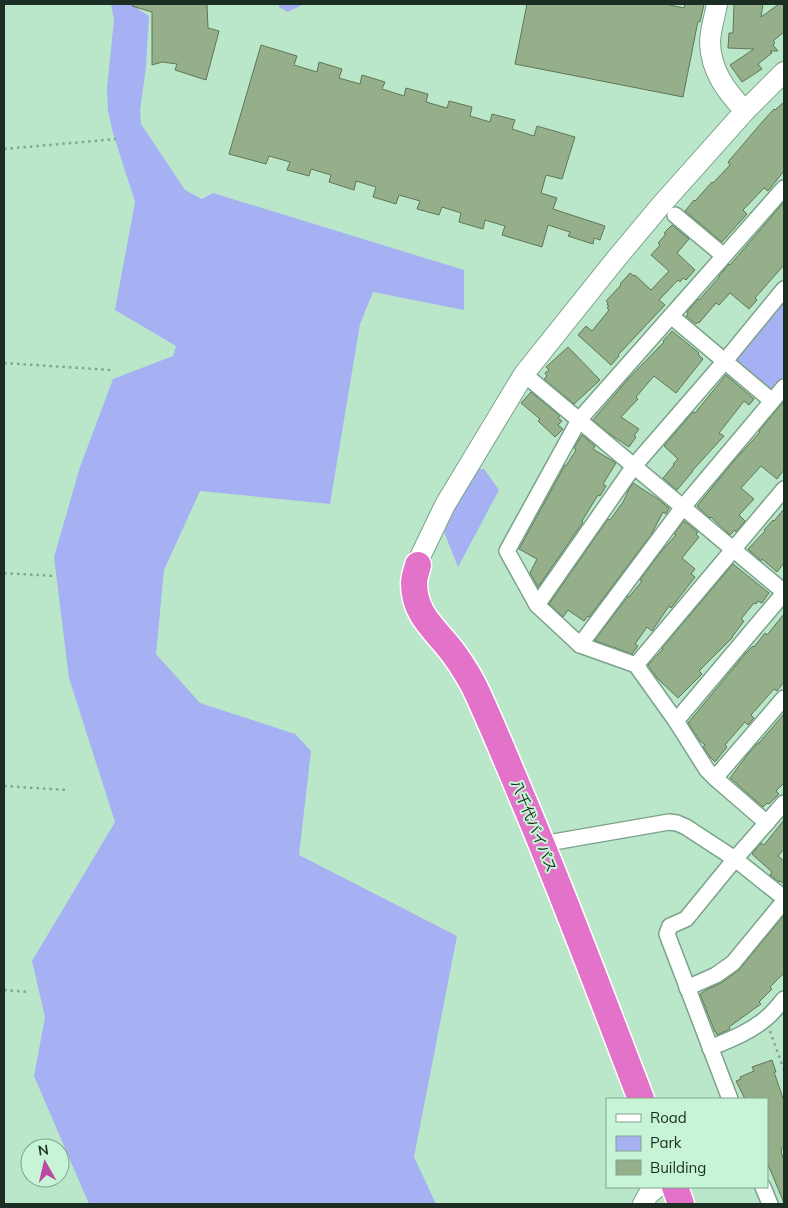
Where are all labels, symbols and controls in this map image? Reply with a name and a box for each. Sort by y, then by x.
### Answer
street label: 八千代バイパス [507,777,561,875]
legend [606,1098,768,1188]
text: Road [650,1108,687,1127]
text: Park [650,1133,682,1152]
north arrow [20,1138,70,1188]
text: N [37,1140,50,1160]
text: Building [650,1158,706,1177]

